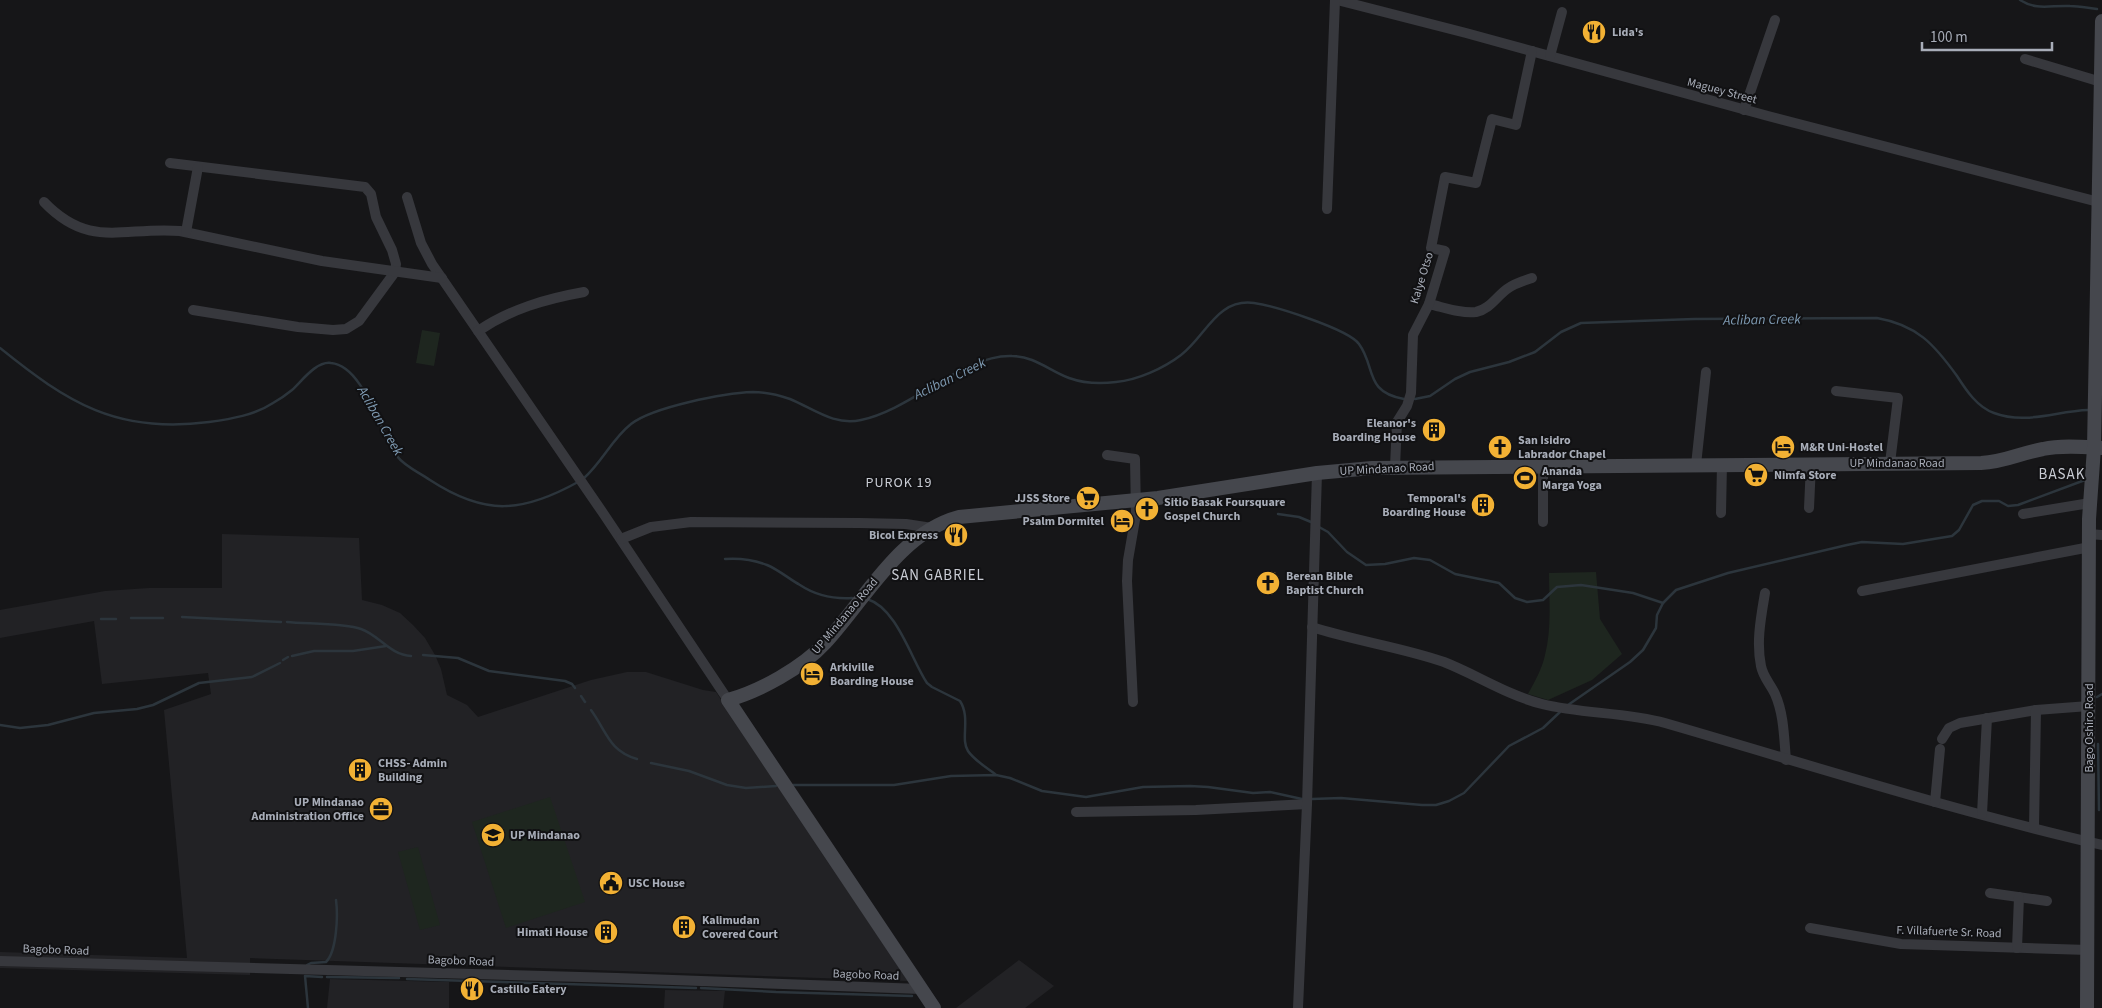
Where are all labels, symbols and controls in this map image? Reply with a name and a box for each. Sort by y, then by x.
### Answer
restaurant icon: Lida's [1581,19,1607,45]
scale bar [1922,20,2052,52]
place label: Lida's [1612,24,1643,41]
text: 100 m [1930,27,1968,48]
street label: Maguey Street [1685,74,1759,108]
street label: Kalye Otso [1406,250,1438,306]
water label: Acliban Creek [1722,309,1801,331]
water label: Acliban Creek [910,353,990,405]
water label: Acliban Creek [351,382,408,460]
place label: Eleanor's Boarding House [1332,415,1416,446]
building icon: Eleanor's Boarding House [1421,417,1447,443]
place label: San Isidro Labrador Chapel [1518,432,1606,463]
church icon: San Isidro Labrador Chapel [1487,434,1513,460]
hotel icon: M&R Uni-Hostel [1770,434,1796,460]
place label: M&R Uni-Hostel [1800,439,1883,456]
street label: UP Mindanao Road [1849,455,1945,472]
street label: UP Mindanao Road [1339,458,1435,480]
supermarket icon: Nimfa Store [1743,462,1769,488]
place label: Ananda Marga Yoga [1541,463,1602,494]
district label: BASAK [2039,464,2085,485]
sports icon: Ananda Marga Yoga [1512,465,1538,491]
place label: Nimfa Store [1774,467,1836,484]
district label: PUROK 19 [865,473,933,493]
supermarket icon: JJSS Store [1075,485,1101,511]
place label: JJSS Store [1014,490,1070,507]
place label: Temporal's Boarding House [1382,490,1466,521]
building icon: Temporal's Boarding House [1470,492,1496,518]
place label: Sitio Basak Foursquare Gospel Church [1164,494,1286,525]
church icon: Sitio Basak Foursquare Gospel Church [1134,496,1160,522]
hotel icon: Psalm Dormitel [1109,508,1135,534]
place label: Psalm Dormitel [1023,513,1105,530]
restaurant icon: Bicol Express [943,522,969,548]
place label: Bicol Express [869,527,938,544]
district label: SAN GABRIEL [891,565,985,586]
place label: Berean Bible Baptist Church [1286,568,1364,599]
church icon: Berean Bible Baptist Church [1255,570,1281,596]
street label: UP Mindanao Road [808,574,882,658]
place label: Arkiville Boarding House [829,659,914,690]
hotel icon: Arkiville Boarding House [799,661,825,687]
street label: Bago Oshiro Road [2081,683,2098,773]
place label: CHSS- Admin Building [378,755,447,786]
building icon: CHSS- Admin Building [347,757,373,783]
place label: UP Mindanao Administration Office [251,794,364,825]
office icon: UP Mindanao Administration Office [368,796,394,822]
school or university icon: UP Mindanao [480,822,506,848]
place label: UP Mindanao [510,827,580,844]
public building icon: USC House [598,870,624,896]
place label: USC House [628,875,685,892]
place label: Kalimudan Covered Court [702,912,778,943]
building icon: Kalimudan Covered Court [671,914,697,940]
building icon: Himati House [593,919,619,945]
street label: F. Villafuerte Sr. Road [1896,922,2002,942]
place label: Himati House [517,924,588,941]
street label: Bagobo Road [22,940,90,960]
street label: Bagobo Road [427,951,495,971]
street label: Bagobo Road [832,965,900,985]
restaurant icon: Castillo Eatery [459,976,485,1002]
place label: Castillo Eatery [490,981,567,998]

